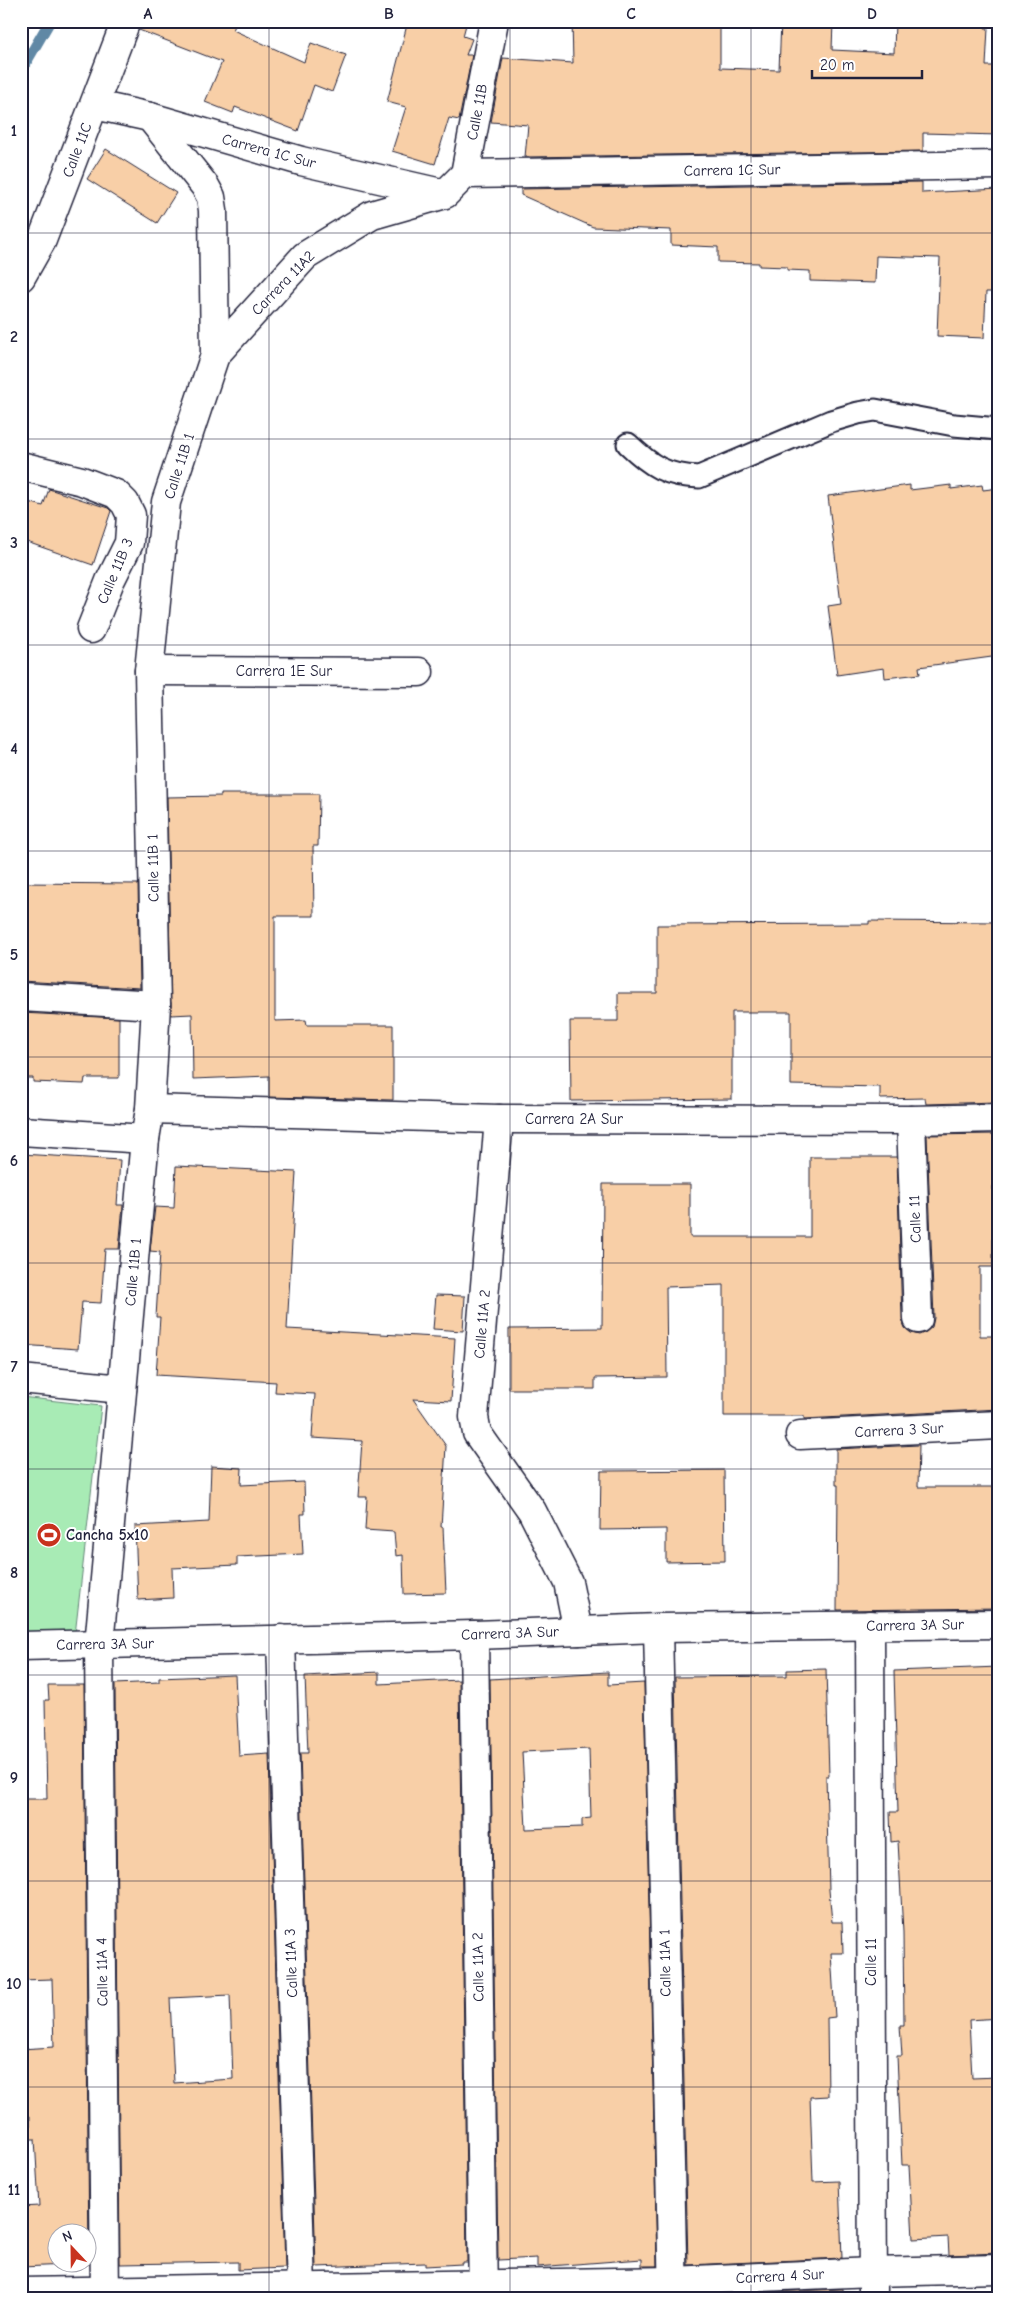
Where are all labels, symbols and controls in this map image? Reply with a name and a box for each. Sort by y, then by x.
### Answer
text: A [144,5,153,23]
text: B [384,5,394,23]
text: C [626,5,636,23]
text: D [867,5,877,23]
scale bar [812,48,922,80]
text: 20 m [820,56,854,74]
street label: Calle 11B [463,82,491,142]
street label: Calle 11C [58,120,96,180]
text: 1 [11,122,17,140]
street label: Carrera 1C Sur [220,130,318,172]
street label: Carrera 1C Sur [684,160,780,180]
street label: Carrera 11A2 [248,247,318,319]
text: 2 [10,328,18,346]
street label: Calle 11B 1 [160,431,198,501]
text: 3 [10,534,18,552]
street label: Calle 11B 3 [93,535,137,607]
street label: Carrera 1E Sur [236,662,332,680]
text: 4 [10,740,18,758]
street label: Calle 11B 1 [143,834,163,902]
text: 5 [10,946,18,964]
street label: Carrera 2A Sur [525,1110,623,1128]
text: 6 [10,1152,18,1170]
street label: Calle 11 [905,1195,925,1243]
street label: Calle 11B 1 [121,1237,145,1307]
street label: Calle 11A 2 [470,1289,494,1359]
text: 7 [10,1358,18,1376]
street label: Carrera 3 Sur [854,1419,944,1441]
sports icon: Cancha 5x10 [36,1522,62,1548]
place label: Cancha 5x10 [66,1526,149,1544]
text: 8 [10,1564,18,1582]
street label: Carrera 3A Sur [866,1615,964,1635]
street label: Carrera 3A Sur [461,1622,559,1644]
street label: Carrera 3A Sur [56,1634,154,1654]
text: 9 [10,1769,18,1787]
street label: Calle 11A 3 [281,1928,301,1998]
street label: Calle 11A 1 [655,1929,675,1997]
street label: Calle 11A 2 [468,1932,488,2002]
street label: Calle 11A 4 [92,1937,112,2007]
street label: Calle 11 [862,1938,880,1986]
text: 10 [6,1975,22,1993]
text: 11 [8,2181,20,2199]
north arrow [48,2222,98,2272]
text: N [60,2227,75,2246]
street label: Carrera 4 Sur [735,2265,825,2287]

